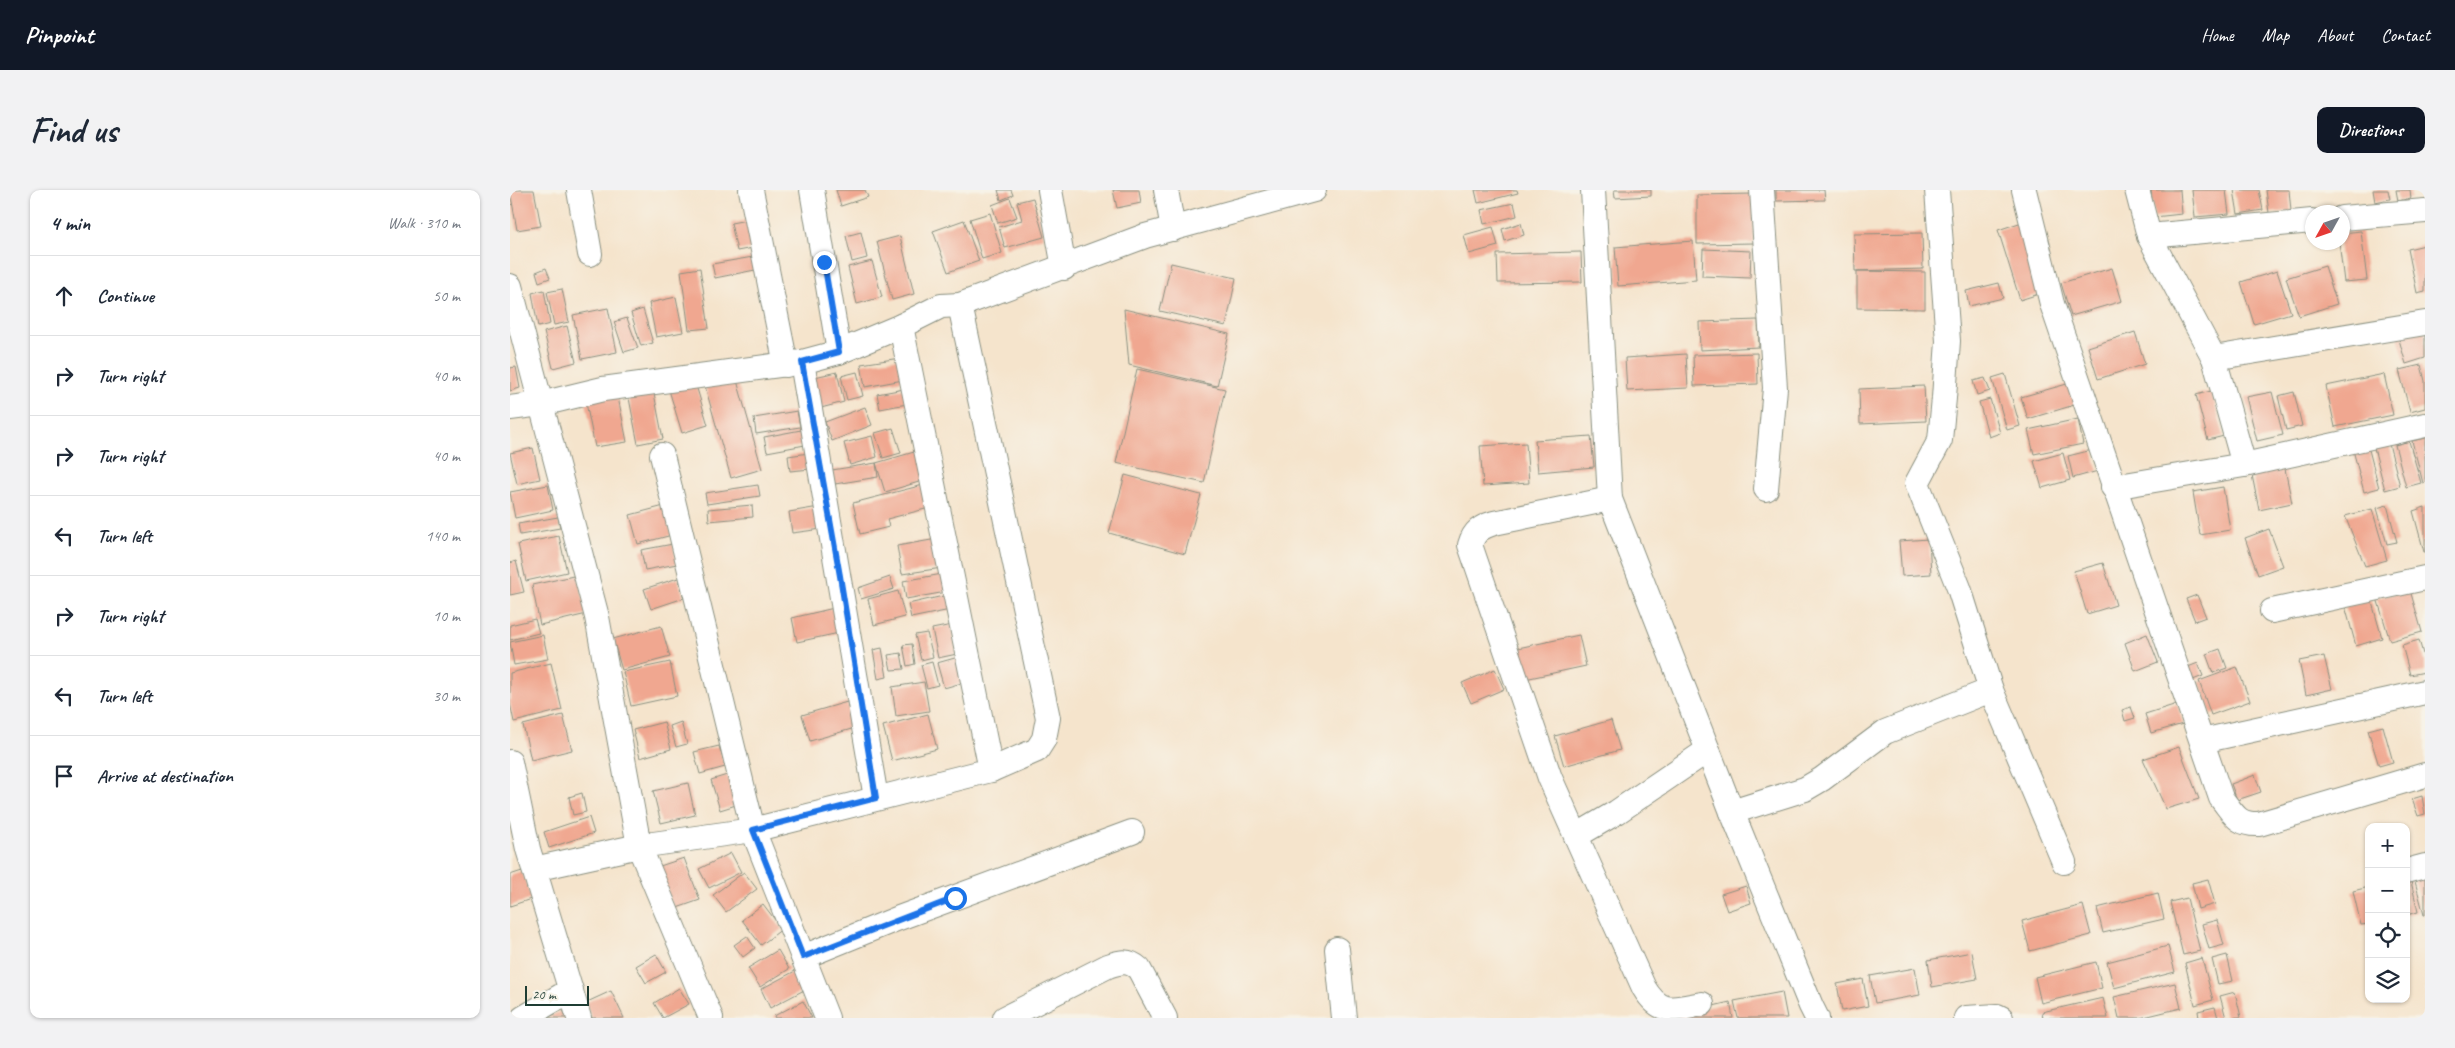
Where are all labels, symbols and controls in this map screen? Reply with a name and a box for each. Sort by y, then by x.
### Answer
text: Pinpoint [25,20,94,50]
text: Home [2201,24,2234,46]
text: Map [2262,24,2289,46]
text: About [2317,24,2353,46]
text: Contact [2381,24,2430,46]
button: Directions [2317,107,2425,153]
text: Find us [30,108,117,153]
north arrow [2305,205,2350,250]
text: 4 min [50,210,90,236]
text: Walk · 310 m [388,213,460,233]
route end [813,251,836,274]
icon: ahead [50,282,78,310]
text: Continue [97,284,154,308]
text: 50 m [433,286,460,306]
icon: right [50,362,78,390]
text: Turn right [97,364,164,388]
text: 40 m [433,366,460,386]
icon: right [50,442,78,470]
text: Turn right [97,444,164,468]
text: 40 m [433,446,460,466]
icon: left [50,522,78,550]
text: Turn left [97,524,152,548]
text: 140 m [426,526,460,546]
icon: right [50,602,78,630]
text: Turn right [97,604,164,628]
text: 10 m [433,606,460,626]
icon: left [50,682,78,710]
text: Turn left [97,684,152,708]
text: 30 m [433,686,460,706]
icon: arrive [50,762,78,790]
text: Arrive at destination [97,764,233,788]
map controls [2365,823,2410,1003]
button: + [2365,823,2410,868]
button: − [2365,868,2410,913]
route start [944,887,967,910]
button: locate [2365,913,2410,958]
button: layers [2365,958,2410,1003]
scale bar [525,983,589,1006]
text: 20 m [532,986,556,1003]

